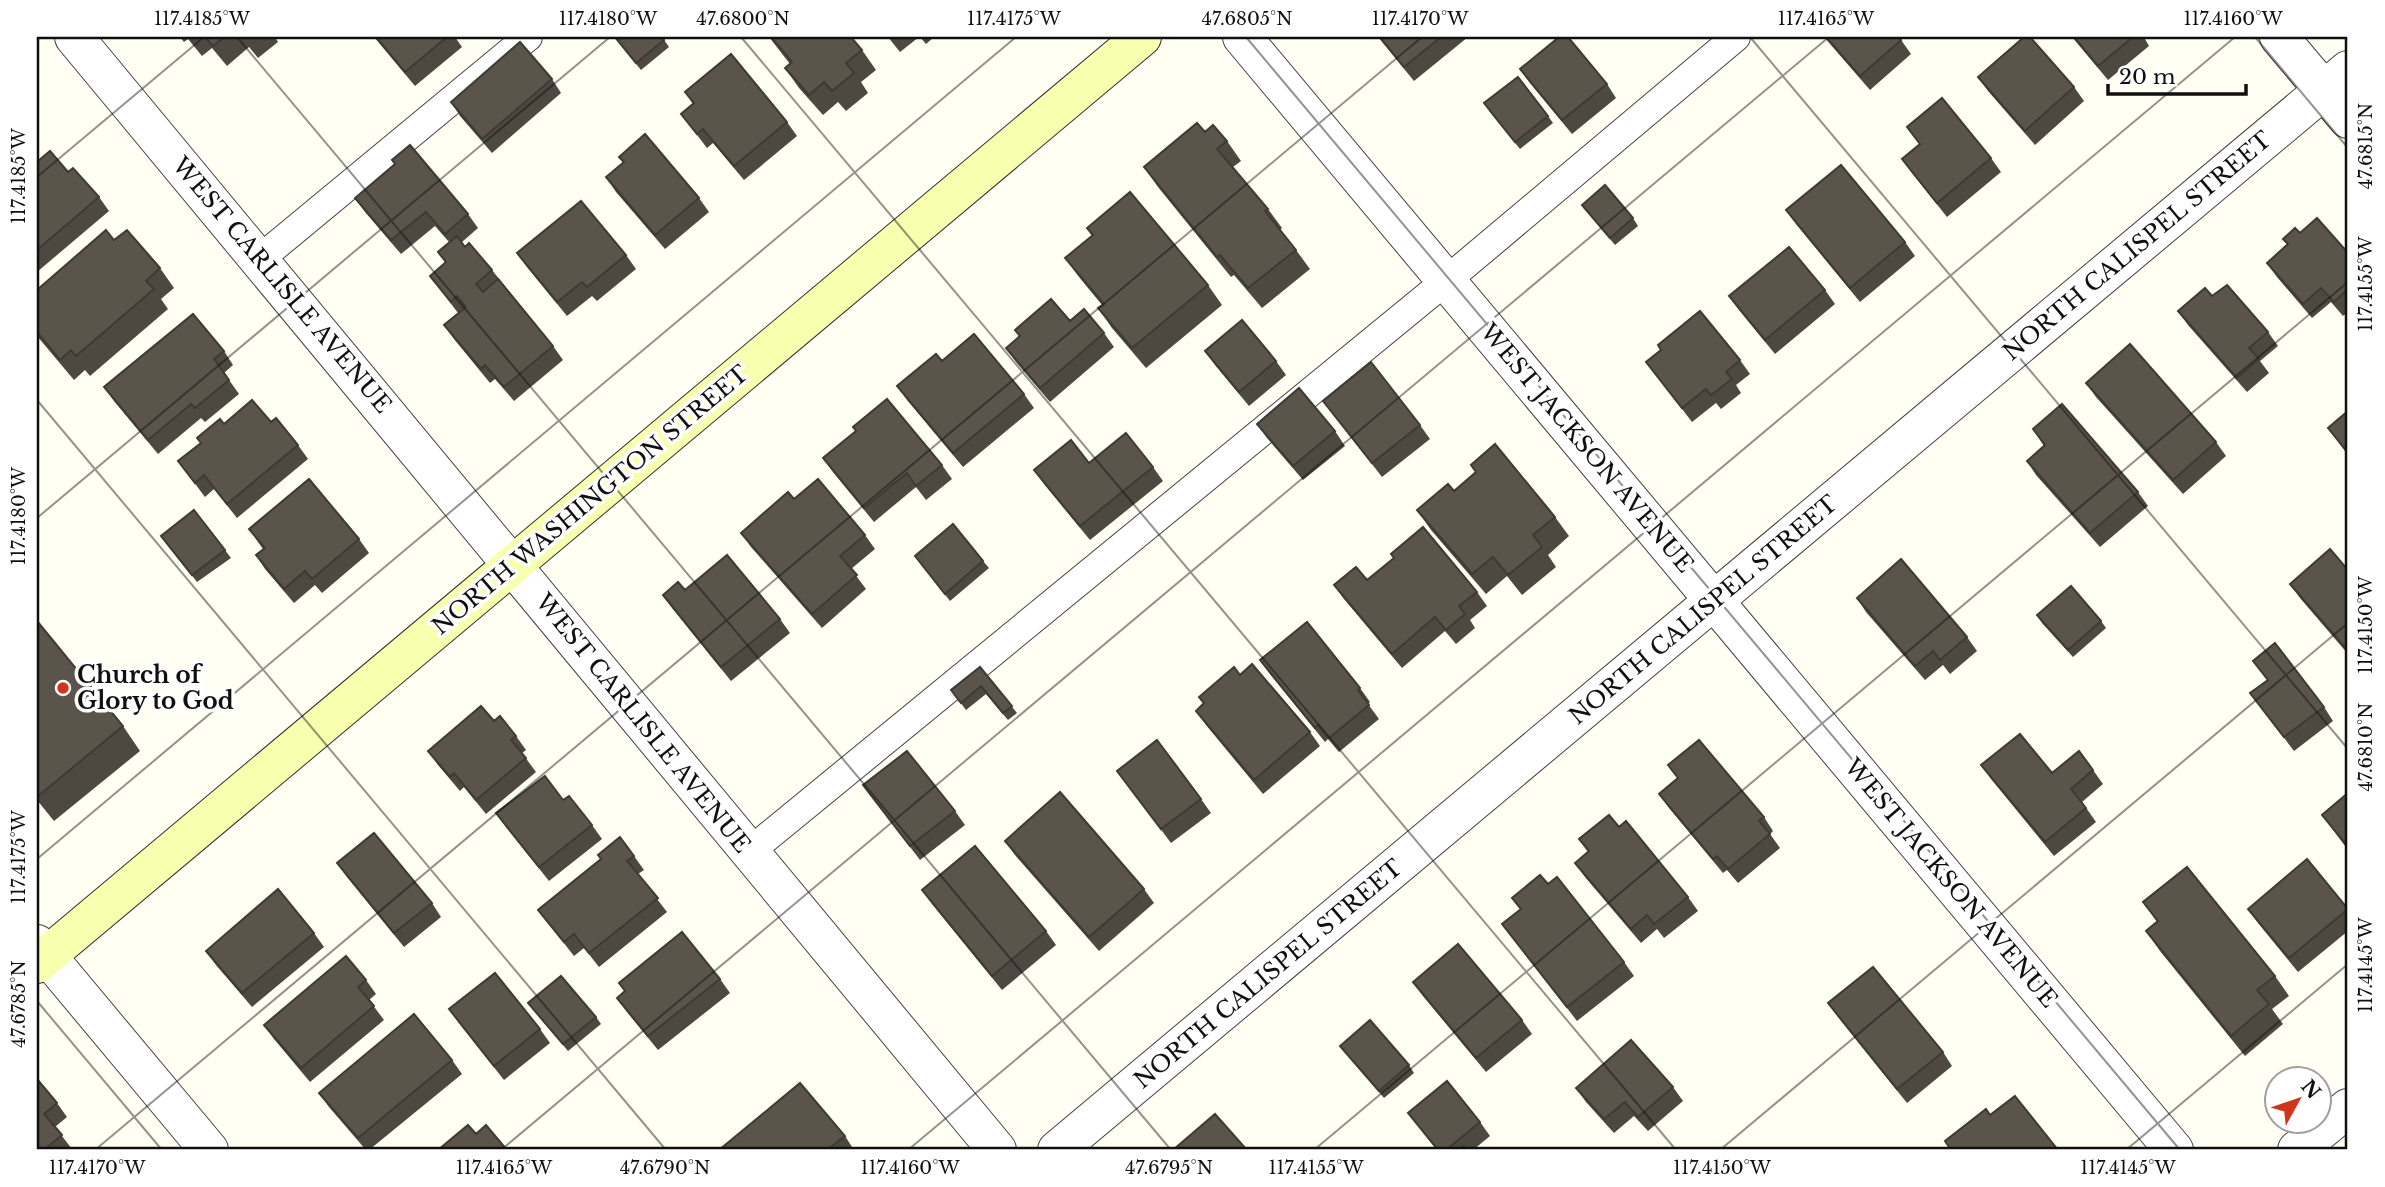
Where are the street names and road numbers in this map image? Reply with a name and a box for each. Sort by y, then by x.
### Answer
street label: NORTH CALISPEL STREET [1997,125,2277,366]
street label: WEST CARLISLE AVENUE [166,151,397,419]
street label: WEST JACKSON AVENUE [1474,317,1699,578]
street label: NORTH WASHINGTON STREET [426,359,754,641]
street label: NORTH CALISPEL STREET [1563,489,1843,730]
street label: WEST CARLISLE AVENUE [529,587,756,858]
street label: WEST JACKSON AVENUE [1838,752,2063,1013]
street label: NORTH CALISPEL STREET [1128,853,1408,1094]

